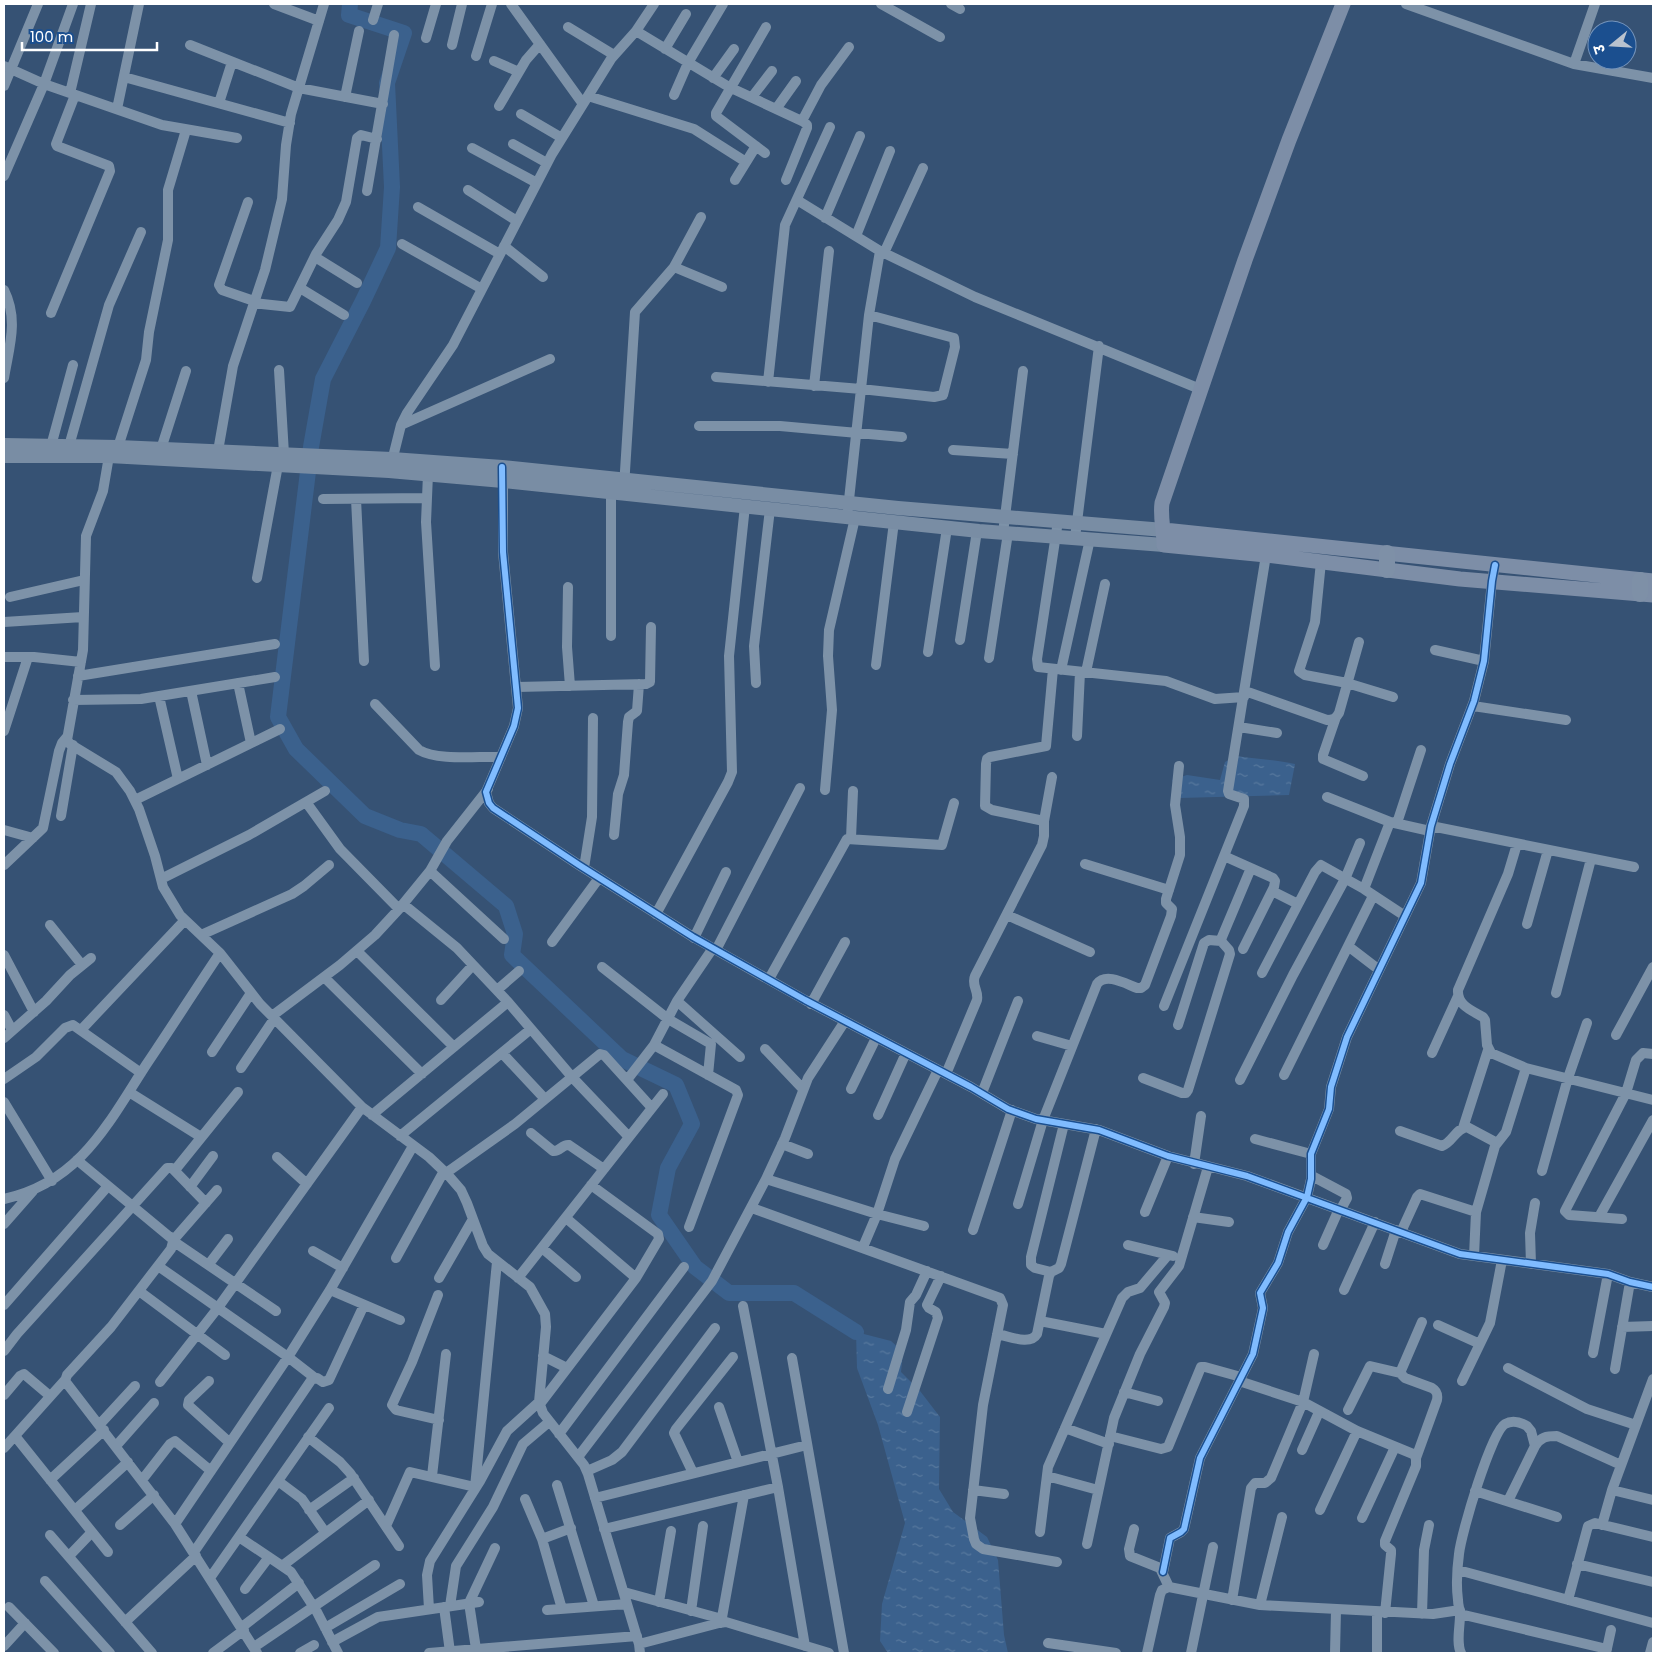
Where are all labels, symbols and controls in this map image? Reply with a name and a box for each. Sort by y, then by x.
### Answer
scale bar [22,20,158,52]
north arrow [1587,20,1637,70]
text: 100 m [30,26,73,47]
text: उ [1589,41,1611,57]

